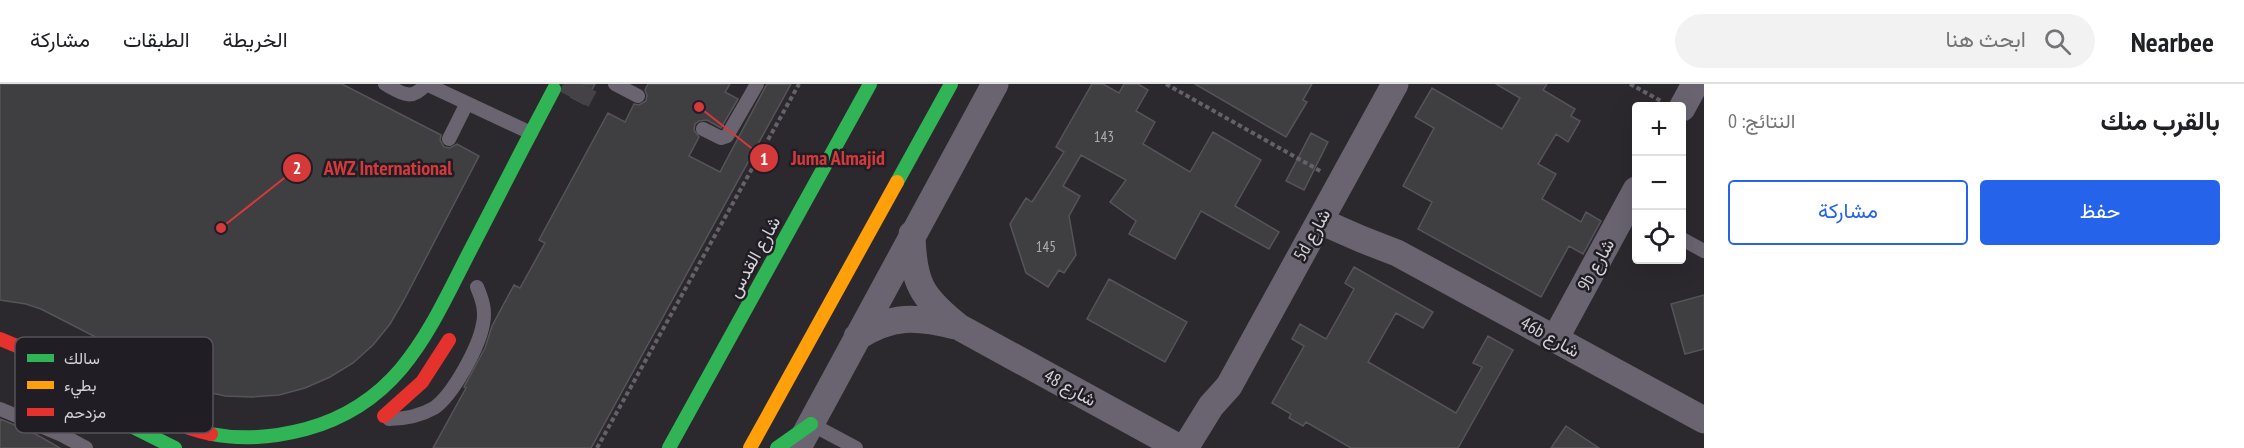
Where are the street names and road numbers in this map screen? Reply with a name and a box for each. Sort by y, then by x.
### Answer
street label: 5d شارع [1288,205,1336,265]
street label: شارع القدس [722,212,786,302]
street label: 9b شارع [1572,235,1620,295]
street label: 46b شارع [1516,311,1584,363]
street label: شارع 48 [1040,364,1100,412]

